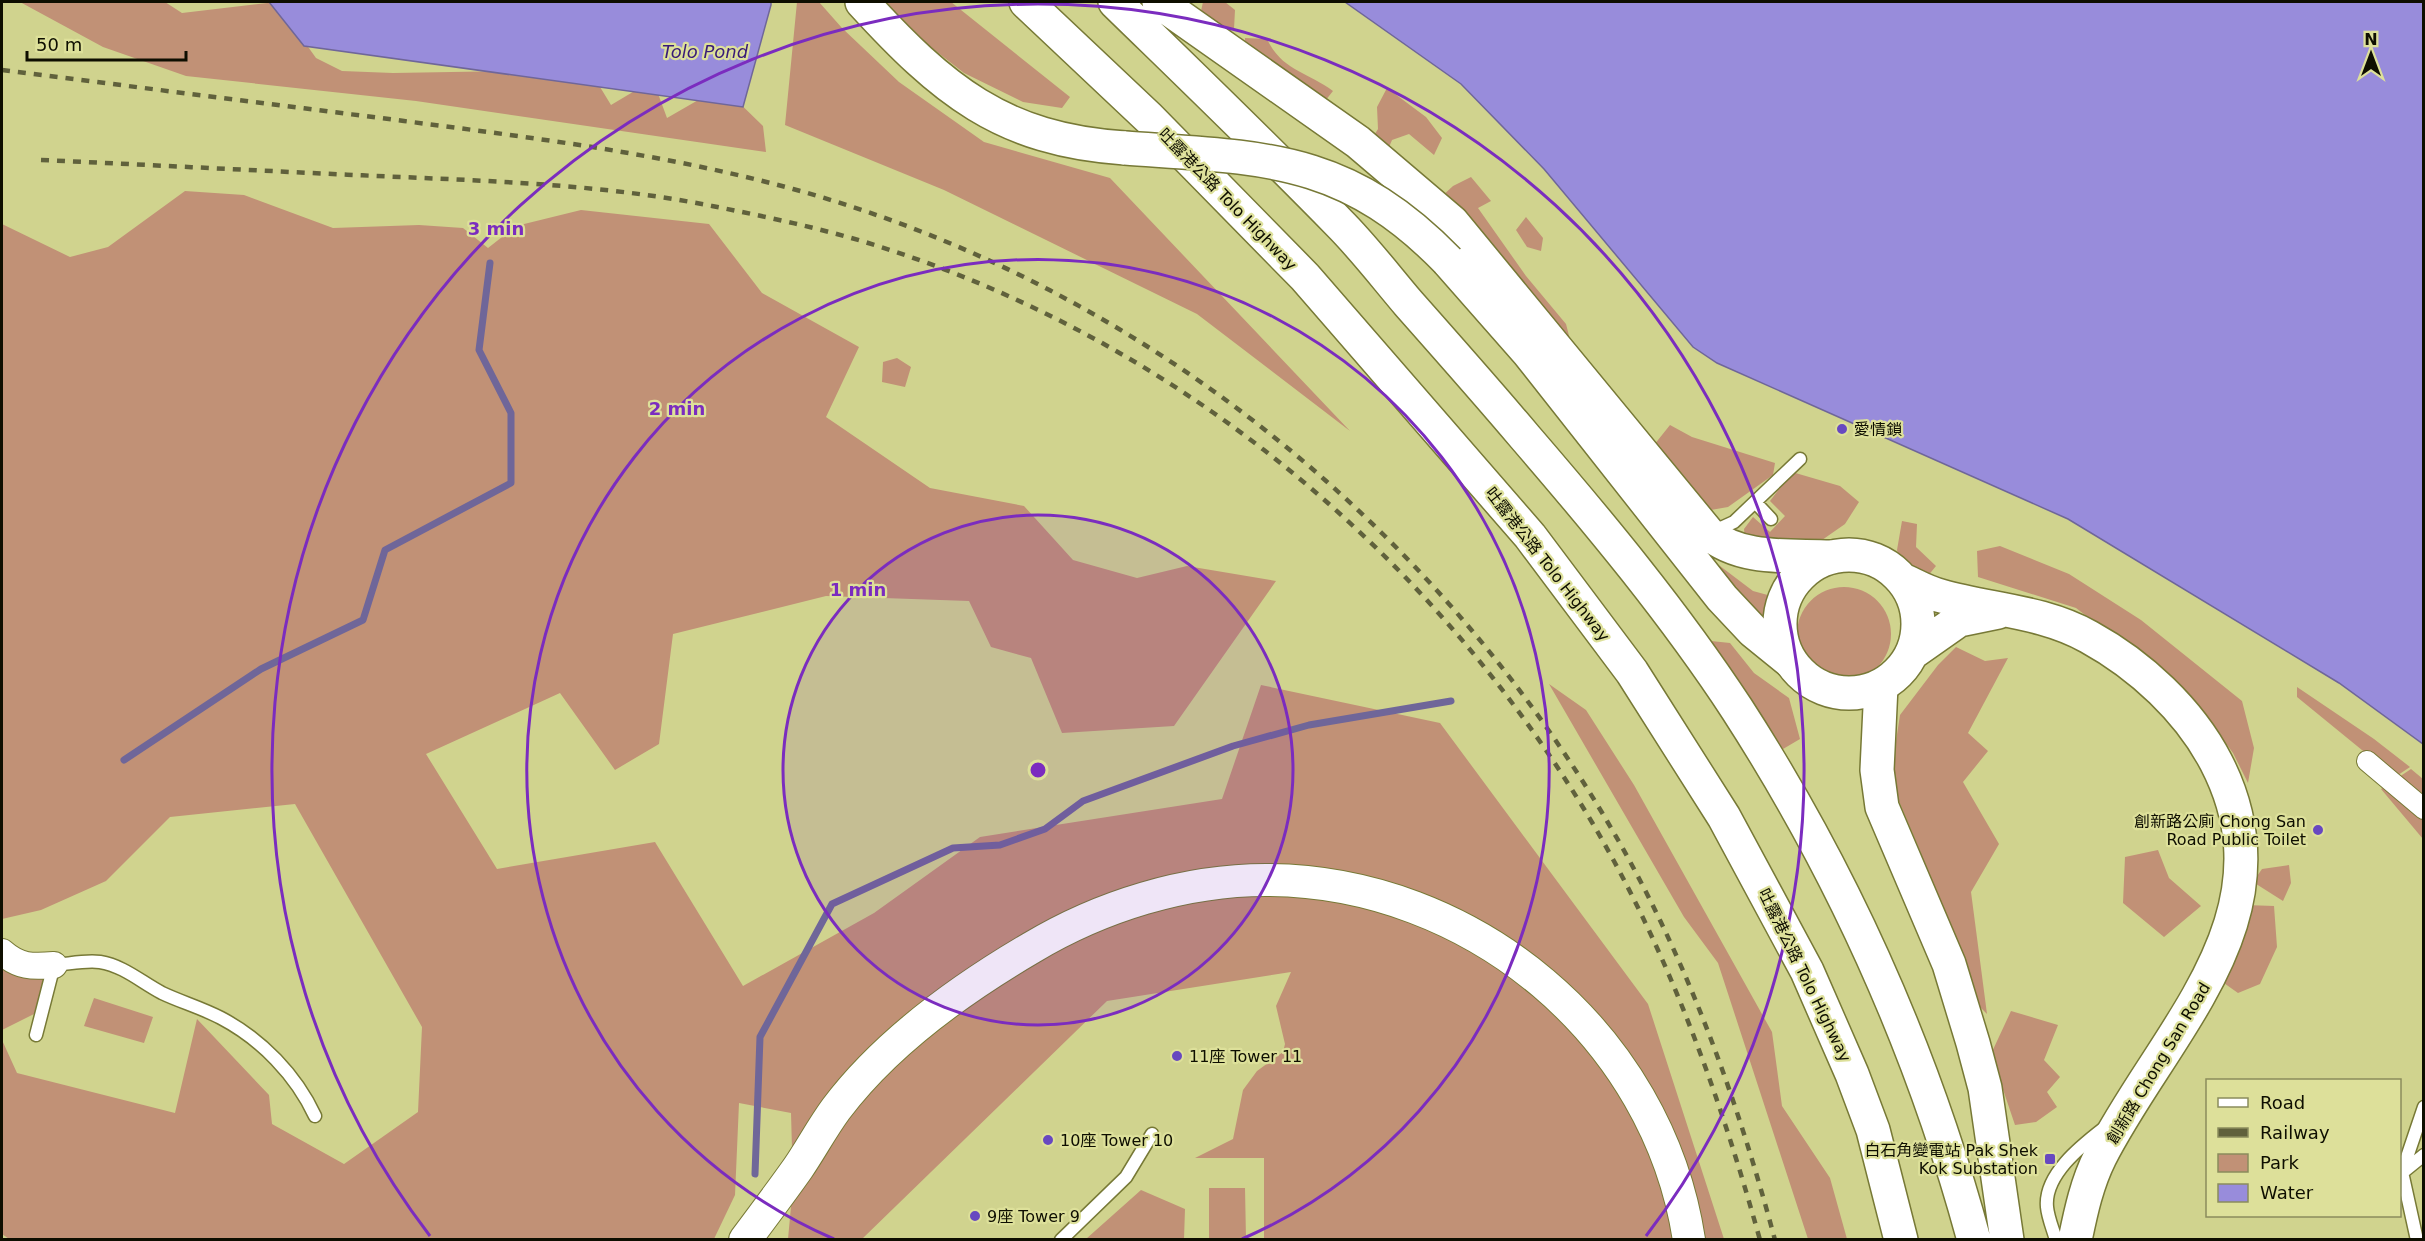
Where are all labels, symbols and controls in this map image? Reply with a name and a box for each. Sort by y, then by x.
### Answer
scale bar [27,24,186,62]
north arrow [2341,24,2401,84]
text: N [2364,30,2378,49]
text: 50 m [36,34,82,55]
water label: Tolo Pond [662,41,749,62]
street label: 吐露港公路 Tolo Highway [1155,124,1301,274]
text: 3 min [468,218,524,239]
text: 2 min [649,398,705,419]
place label: 愛情鎖 [1854,420,1902,439]
marker: 愛情鎖 [1835,422,1849,436]
street label: 吐露港公路 Tolo Highway [1482,483,1614,645]
text: 1 min [830,579,886,600]
centre of rings [1028,760,1048,780]
place label: 創新路公廁 Chong San Road Public Toilet [2134,812,2306,849]
marker: 創新路公廁 Chong San Road Public Toilet [2311,823,2325,837]
street label: 吐露港公路 Tolo Highway [1754,885,1855,1065]
street label: 創新路 Chong San Road [2103,979,2214,1147]
place label: 11座 Tower 11 [1189,1047,1302,1066]
marker: 11座 Tower 11 [1170,1049,1184,1063]
legend [2206,1079,2401,1217]
text: Road [2260,1092,2305,1113]
text: Railway [2260,1122,2330,1143]
place label: 10座 Tower 10 [1060,1131,1173,1150]
marker: 10座 Tower 10 [1041,1133,1055,1147]
place label: 白石角變電站 Pak Shek Kok Substation [1864,1141,2039,1178]
marker: 白石角變電站 Pak Shek Kok Substation [2043,1152,2057,1166]
text: Park [2260,1152,2299,1173]
text: Water [2260,1182,2314,1203]
place label: 9座 Tower 9 [987,1207,1080,1226]
marker: 9座 Tower 9 [968,1209,982,1223]

